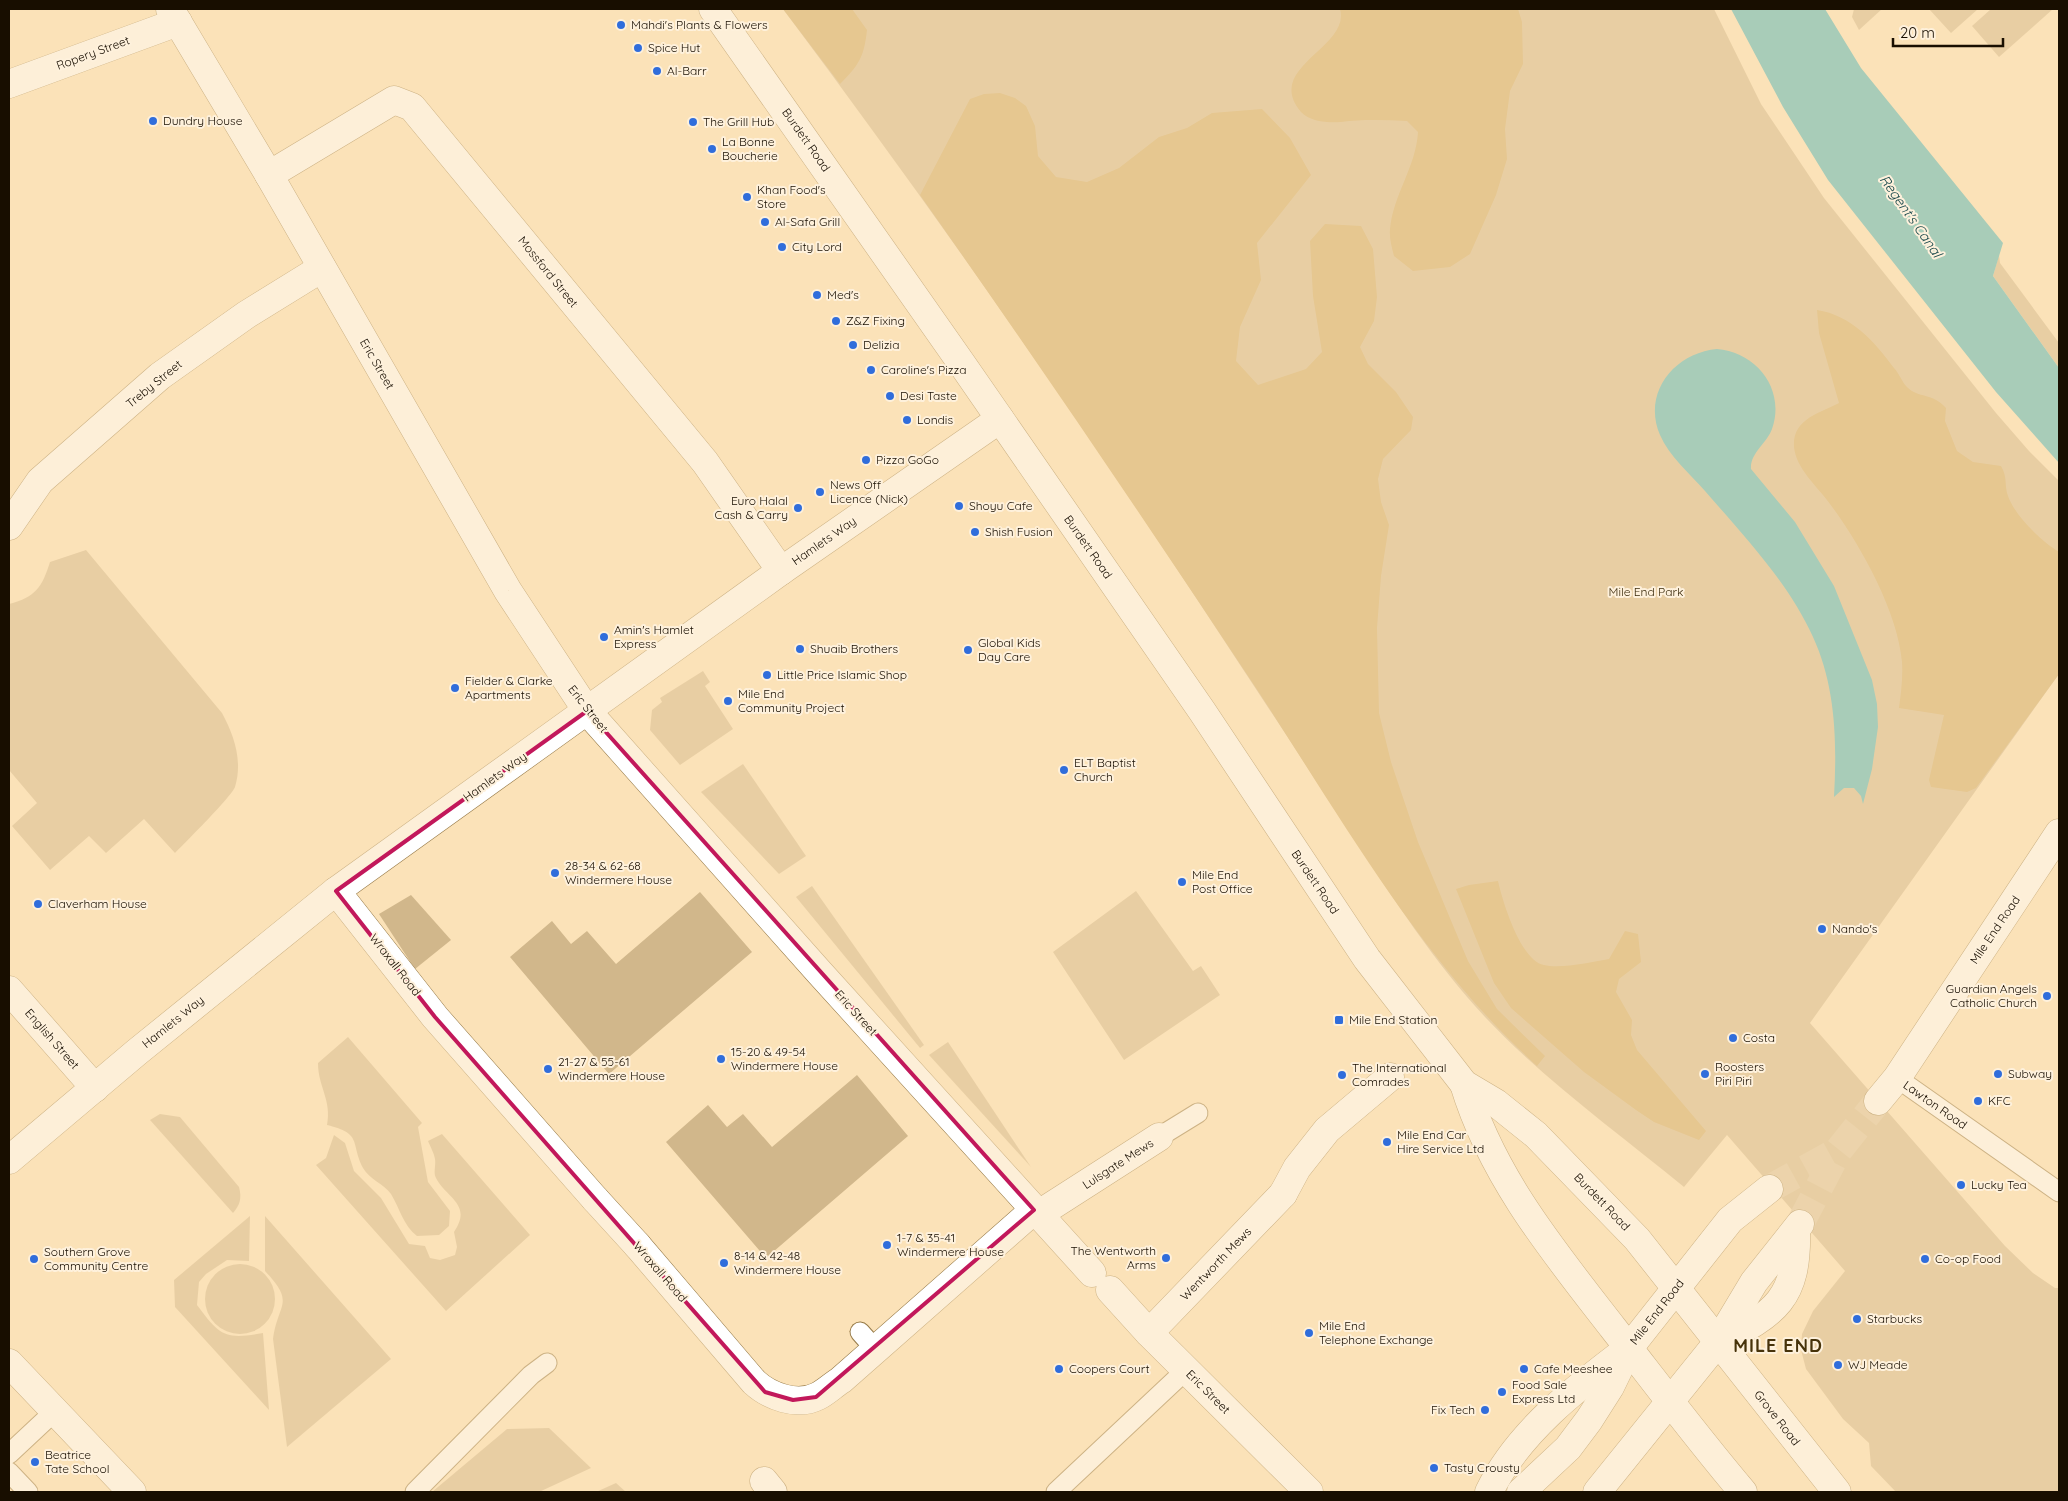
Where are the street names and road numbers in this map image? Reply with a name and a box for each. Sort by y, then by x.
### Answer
street label: Ropery Street [54,32,131,73]
street label: Burdett Road [779,105,834,174]
street label: Mossford Street [515,233,582,310]
street label: Eric Street [357,336,398,392]
street label: Treby Street [123,356,185,411]
street label: Burdett Road [1061,512,1116,581]
street label: Hamlets Way [789,513,859,568]
street label: Eric Street [565,682,612,735]
street label: Hamlets Way [460,748,529,805]
street label: Burdett Road [1288,847,1342,917]
street label: Mile End Road [1966,893,2023,967]
street label: Wraxall Road [366,931,424,999]
street label: Eric Street [832,987,881,1039]
street label: Hamlets Way [139,992,207,1051]
street label: English Street [22,1005,83,1072]
street label: Lawton Road [1900,1077,1970,1132]
street label: Lulsgate Mews [1079,1135,1156,1192]
street label: Burdett Road [1571,1170,1634,1234]
street label: Wentworth Mews [1177,1224,1255,1303]
street label: Wraxall Road [630,1238,691,1305]
street label: Mile End Road [1626,1276,1687,1348]
street label: Eric Street [1183,1366,1234,1417]
street label: Grove Road [1751,1387,1804,1448]

